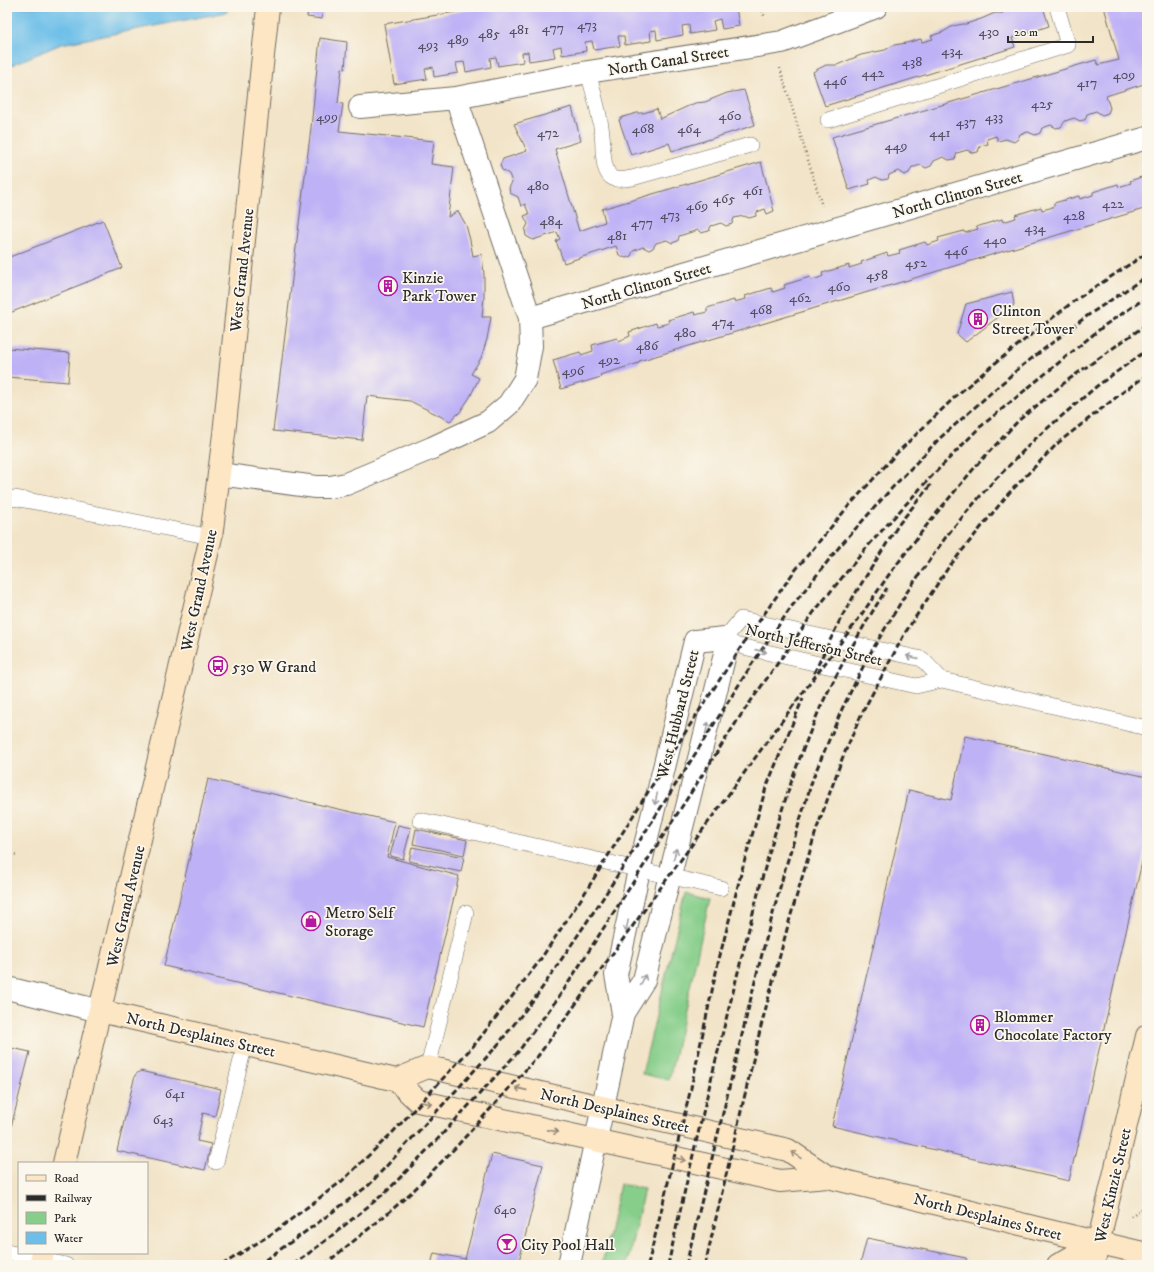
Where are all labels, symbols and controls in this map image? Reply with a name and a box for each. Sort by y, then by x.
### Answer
house number: 473 [577,16,597,34]
scale bar [1008,18,1093,44]
house number: 477 [542,19,564,37]
house number: 481 [509,21,529,39]
house number: 430 [979,23,999,41]
house number: 485 [478,25,500,43]
text: 20 m [1014,25,1038,40]
house number: 489 [447,31,469,49]
house number: 493 [418,36,438,54]
street label: North Canal Street [606,42,730,80]
house number: 434 [941,42,964,60]
house number: 438 [902,53,922,71]
house number: 442 [862,64,885,82]
house number: 409 [1113,66,1135,84]
house number: 446 [823,72,847,90]
house number: 417 [1077,74,1097,92]
house number: 425 [1031,95,1053,113]
house number: 460 [719,107,741,125]
house number: 499 [316,108,338,126]
house number: 433 [985,108,1003,126]
house number: 437 [956,113,976,131]
house number: 468 [632,120,654,138]
house number: 464 [677,120,702,138]
house number: 472 [537,124,559,142]
house number: 441 [929,124,951,142]
house number: 449 [884,137,908,155]
street label: North Clinton Street [890,167,1024,223]
house number: 480 [527,177,549,195]
house number: 461 [743,182,763,200]
house number: 465 [713,190,735,208]
house number: 422 [1102,195,1124,213]
house number: 469 [686,197,708,215]
house number: 473 [660,206,680,224]
street label: West Grand Avenue [225,207,258,334]
house number: 428 [1063,207,1085,225]
house number: 484 [539,212,563,230]
house number: 477 [631,214,653,232]
house number: 434 [1024,219,1047,237]
house number: 481 [607,227,627,245]
house number: 440 [983,231,1007,249]
house number: 446 [944,242,968,260]
house number: 452 [905,254,927,272]
street label: North Clinton Street [579,258,713,314]
house number: 458 [866,266,888,284]
place label: Kinzie Park Tower [402,268,476,306]
building icon: Kinzie Park Tower [377,275,399,297]
house number: 460 [828,278,850,296]
house number: 462 [789,289,811,307]
house number: 468 [750,301,772,319]
place label: Clinton Street Tower [992,301,1074,339]
building icon: Clinton Street Tower [967,308,989,330]
house number: 474 [712,313,735,331]
house number: 480 [674,324,696,342]
house number: 486 [636,337,659,355]
house number: 492 [598,351,620,369]
house number: 496 [562,362,585,380]
street label: West Grand Avenue [176,527,222,654]
street label: North Jefferson Street [743,619,884,671]
one-way arrow [754,647,767,655]
street label: West Hubbard Street [652,648,704,782]
one-way arrow [906,652,919,660]
bus stop icon: 530 W Grand [207,655,229,677]
place label: 530 W Grand [232,657,316,677]
one-way arrow [704,722,711,735]
one-way arrow [652,792,660,805]
street label: West Grand Avenue [102,843,150,970]
one-way arrow [672,848,680,861]
place label: Metro Self Storage [325,903,396,941]
shop icon: Metro Self Storage [300,910,322,932]
one-way arrow [623,919,631,932]
one-way arrow [640,974,647,986]
place label: Blommer Chocolate Factory [994,1007,1112,1045]
street label: North Desplaines Street [124,1008,277,1062]
building icon: Blommer Chocolate Factory [969,1014,991,1036]
one-way arrow [515,1084,528,1092]
street label: North Desplaines Street [538,1084,691,1138]
house number: 641 [165,1085,185,1103]
one-way arrow [419,1099,432,1107]
house number: 643 [153,1111,173,1129]
street label: West Kinzie Street [1090,1126,1136,1246]
one-way arrow [546,1127,559,1135]
one-way arrow [791,1151,802,1159]
one-way arrow [673,1156,686,1164]
legend [18,1162,148,1254]
text: Road [54,1171,79,1186]
street label: North Desplaines Street [911,1189,1064,1245]
text: Railway [54,1191,92,1206]
house number: 640 [494,1201,516,1219]
text: Park [54,1211,76,1226]
text: Water [53,1231,83,1246]
bar icon: City Pool Hall [496,1233,518,1255]
place label: City Pool Hall [521,1235,615,1255]

